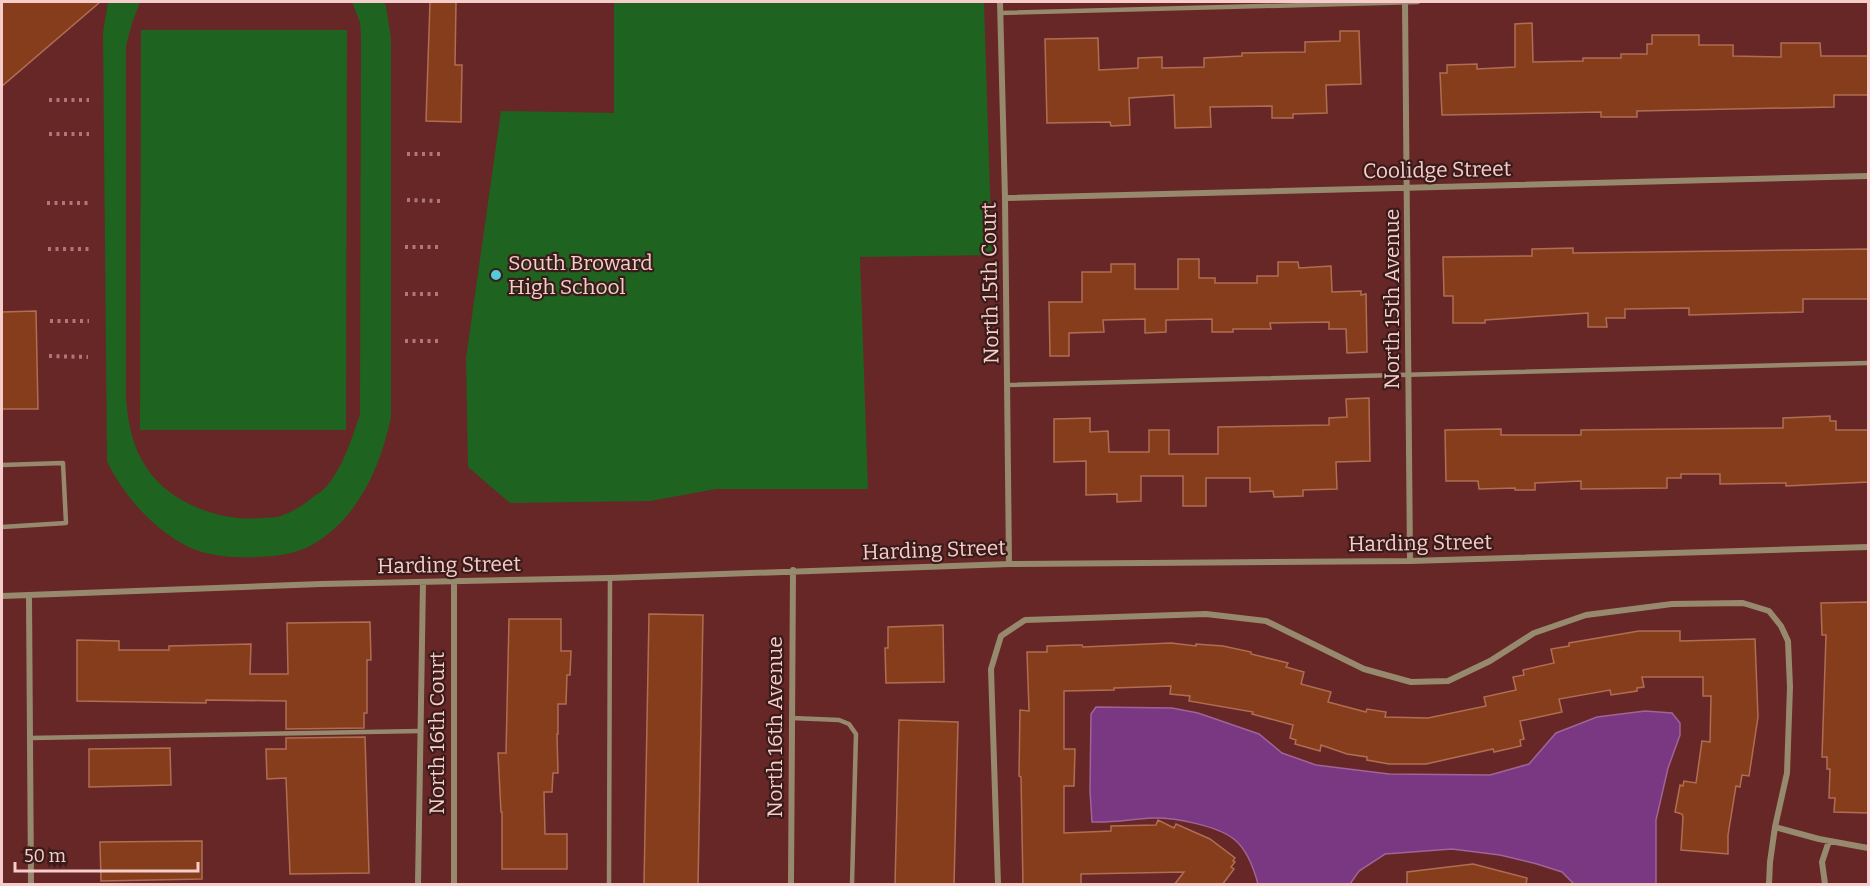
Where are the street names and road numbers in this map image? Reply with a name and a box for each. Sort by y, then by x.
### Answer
street label: Coolidge Street [1363,156,1512,184]
street label: North 15th Court [976,202,1004,364]
street label: North 15th Avenue [1379,209,1405,389]
street label: Harding Street [1348,529,1493,557]
street label: Harding Street [862,534,1007,566]
street label: Harding Street [377,551,522,579]
street label: North 16th Avenue [762,636,788,818]
street label: North 16th Court [424,651,450,814]

